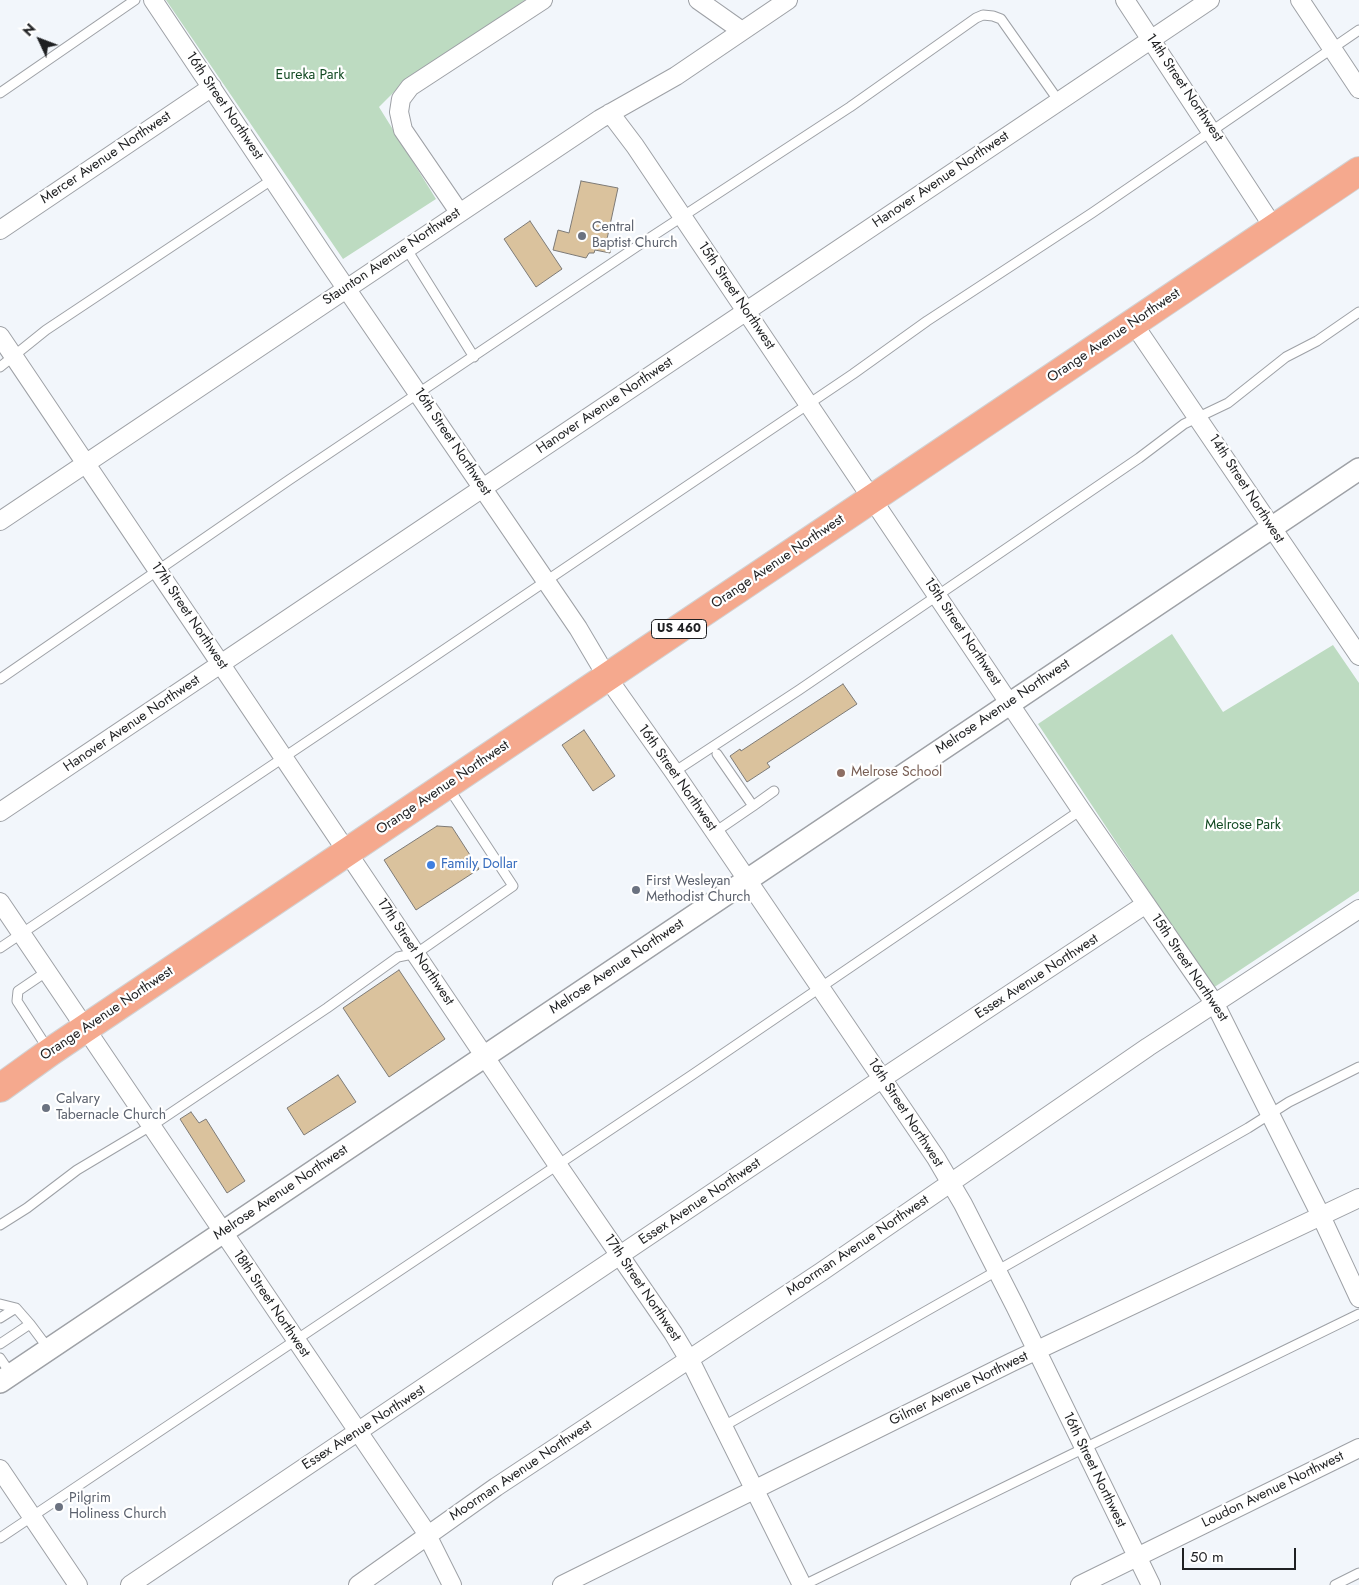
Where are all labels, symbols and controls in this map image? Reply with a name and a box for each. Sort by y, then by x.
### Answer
north arrow [15,15,65,65]
text: N [18,19,40,41]
street label: 14th Street Northwest [1142,31,1226,145]
street label: 16th Street Northwest [182,49,266,163]
park label: Eureka Park [276,68,344,84]
street label: Mercer Avenue Northwest [38,108,174,208]
street label: Hanover Avenue Northwest [870,128,1012,232]
street label: Staunton Avenue Northwest [320,205,464,309]
place label: Central Baptist Church [592,220,678,252]
marker: Central Baptist Church [576,230,588,242]
street label: 15th Street Northwest [694,239,778,353]
street label: Orange Avenue Northwest [1044,285,1184,387]
street label: Hanover Avenue Northwest [534,354,676,458]
street label: 16th Street Northwest [410,385,494,499]
street label: 14th Street Northwest [1205,431,1287,547]
street label: Orange Avenue Northwest [708,511,848,613]
street label: 17th Street Northwest [147,559,231,673]
street label: 15th Street Northwest [920,575,1004,689]
road number: US 460 [652,620,706,638]
street label: Melrose Avenue Northwest [933,656,1073,758]
street label: Hanover Avenue Northwest [61,672,203,776]
street label: 16th Street Northwest [634,721,720,835]
street label: Orange Avenue Northwest [373,737,513,839]
place label: Melrose School [851,765,942,781]
marker: Melrose School [835,767,847,779]
park label: Melrose Park [1205,818,1281,834]
place label: Family Dollar [441,857,518,873]
marker: Family Dollar [425,859,437,871]
place label: First Wesleyan Methodist Church [646,874,751,906]
marker: First Wesleyan Methodist Church [630,884,642,896]
street label: 17th Street Northwest [373,895,457,1009]
street label: 15th Street Northwest [1147,911,1231,1025]
street label: Melrose Avenue Northwest [547,916,687,1018]
street label: Essex Avenue Northwest [972,931,1102,1023]
street label: Orange Avenue Northwest [37,963,177,1065]
street label: 16th Street Northwest [864,1055,946,1171]
place label: Calvary Tabernacle Church [56,1092,166,1124]
marker: Calvary Tabernacle Church [40,1102,52,1114]
street label: Melrose Avenue Northwest [211,1142,351,1244]
street label: Essex Avenue Northwest [636,1155,764,1249]
street label: Moorman Avenue Northwest [784,1192,932,1300]
street label: 17th Street Northwest [600,1231,684,1345]
street label: 18th Street Northwest [229,1247,313,1361]
street label: Gilmer Avenue Northwest [887,1348,1031,1430]
street label: Essex Avenue Northwest [299,1382,429,1474]
street label: 16th Street Northwest [1059,1410,1129,1530]
street label: Moorman Avenue Northwest [447,1417,595,1525]
street label: Loudon Avenue Northwest [1199,1448,1347,1532]
place label: Pilgrim Holiness Church [69,1491,166,1524]
marker: Pilgrim Holiness Church [53,1501,65,1513]
scale bar [1184,1538,1298,1570]
text: 50 m [1190,1546,1224,1568]

